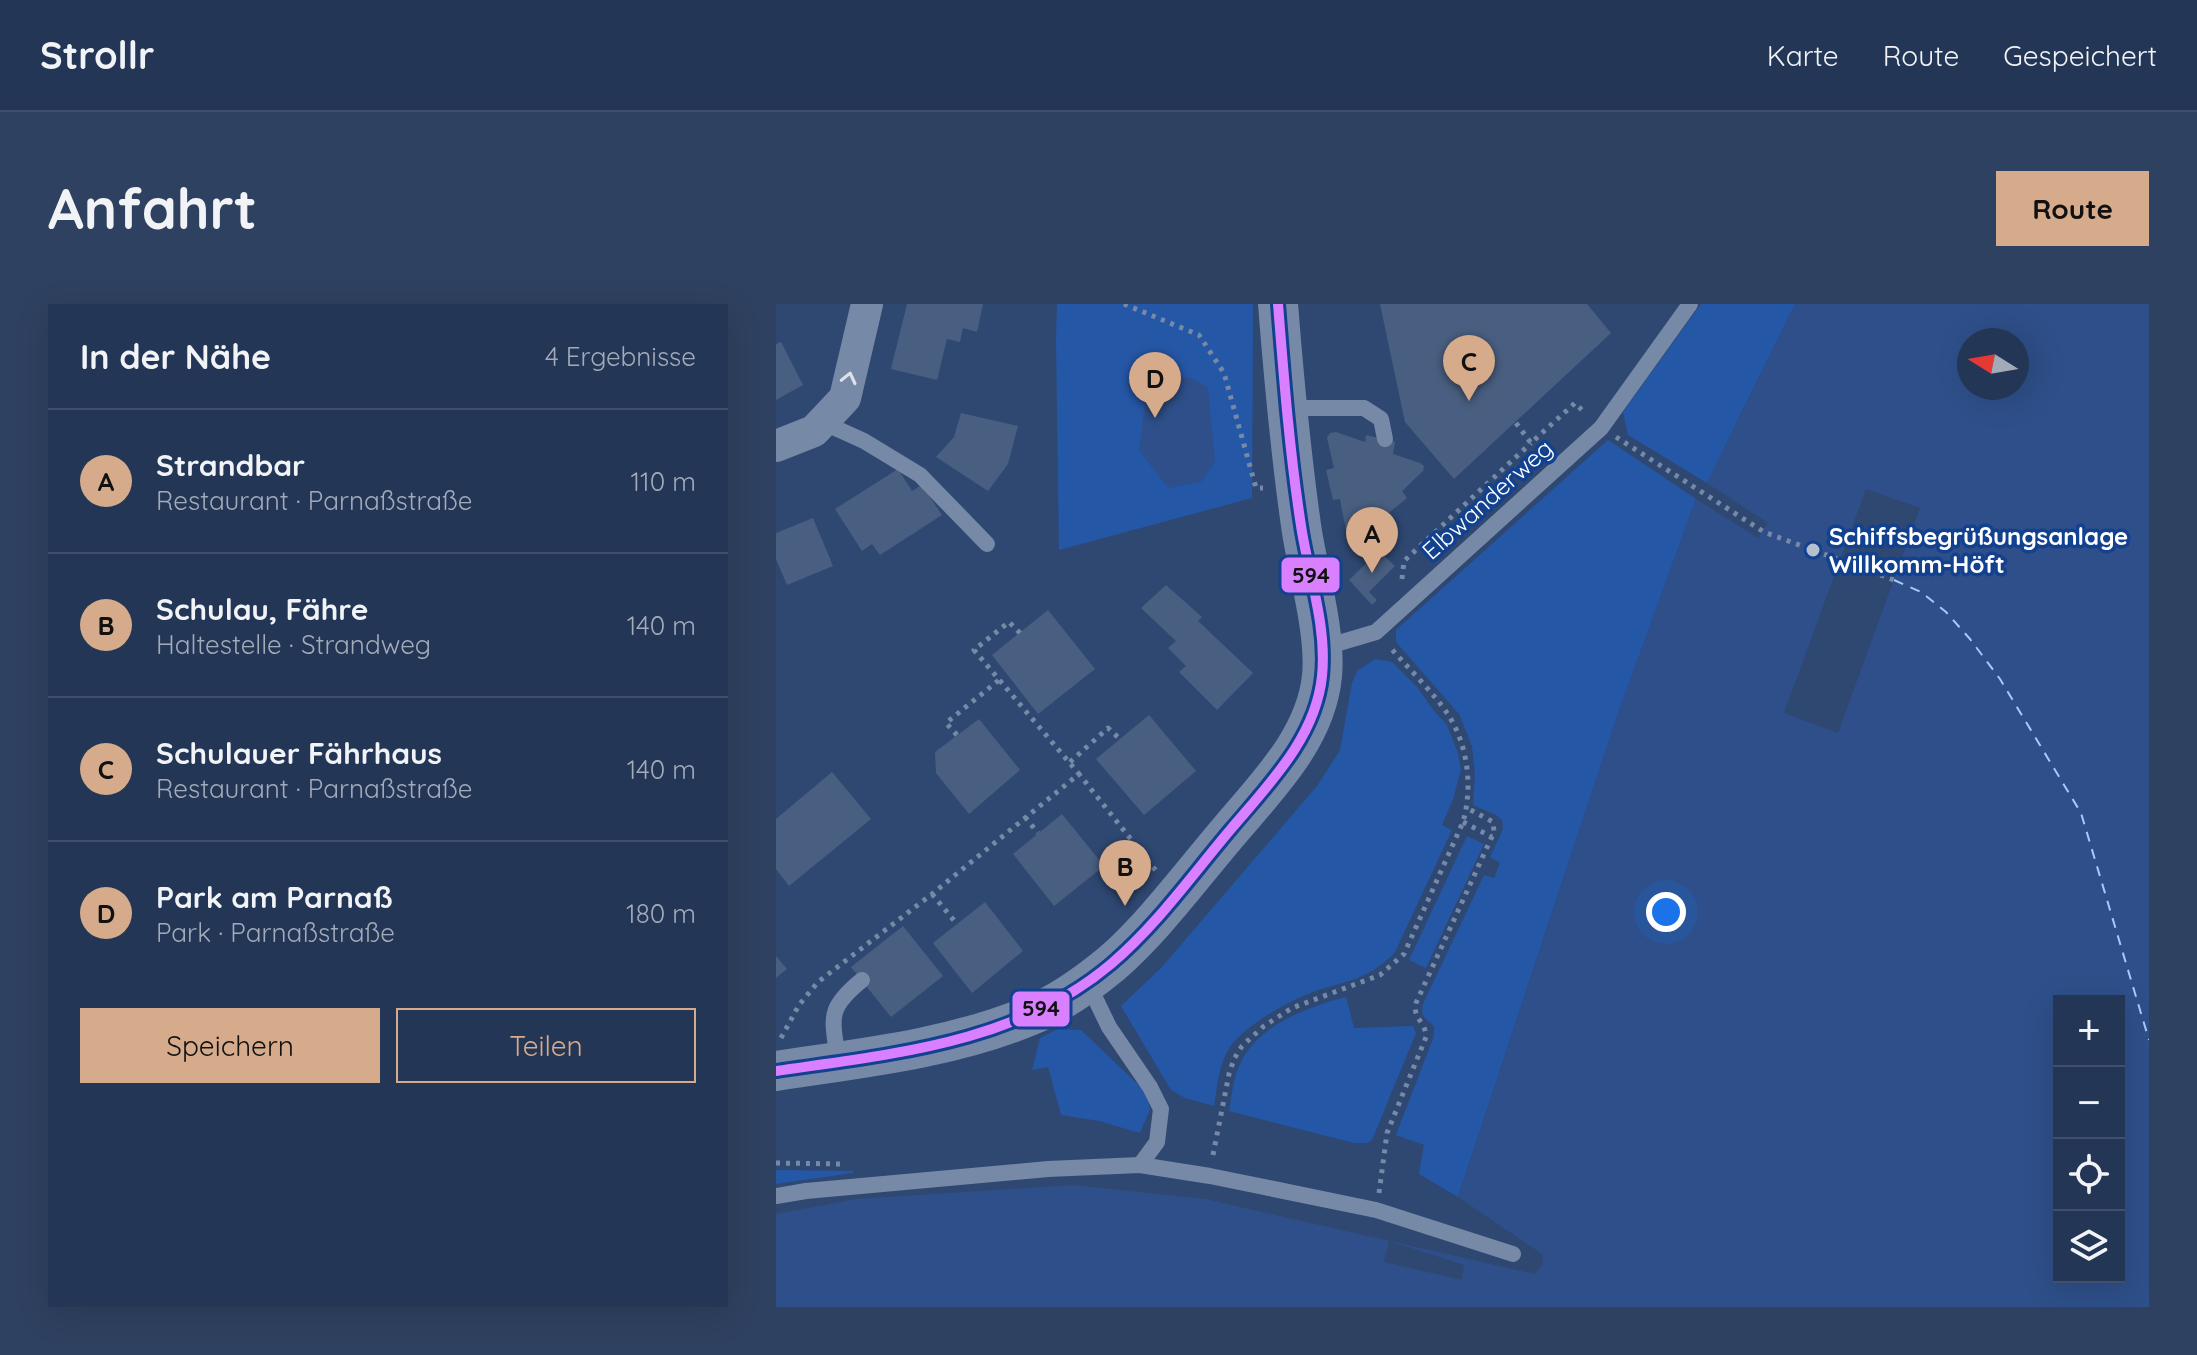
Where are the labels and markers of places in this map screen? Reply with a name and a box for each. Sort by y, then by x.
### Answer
pin: C [1443,335,1495,401]
pin: D [1129,352,1181,418]
pin: A [1346,507,1398,573]
place label: Schiffsbegrüßungsanlage Willkomm-Höft [1829,521,2128,579]
marker: Schiffsbegrüßungsanlage Willkomm-Höft [1804,541,1822,559]
pin: B [1099,840,1151,906]

